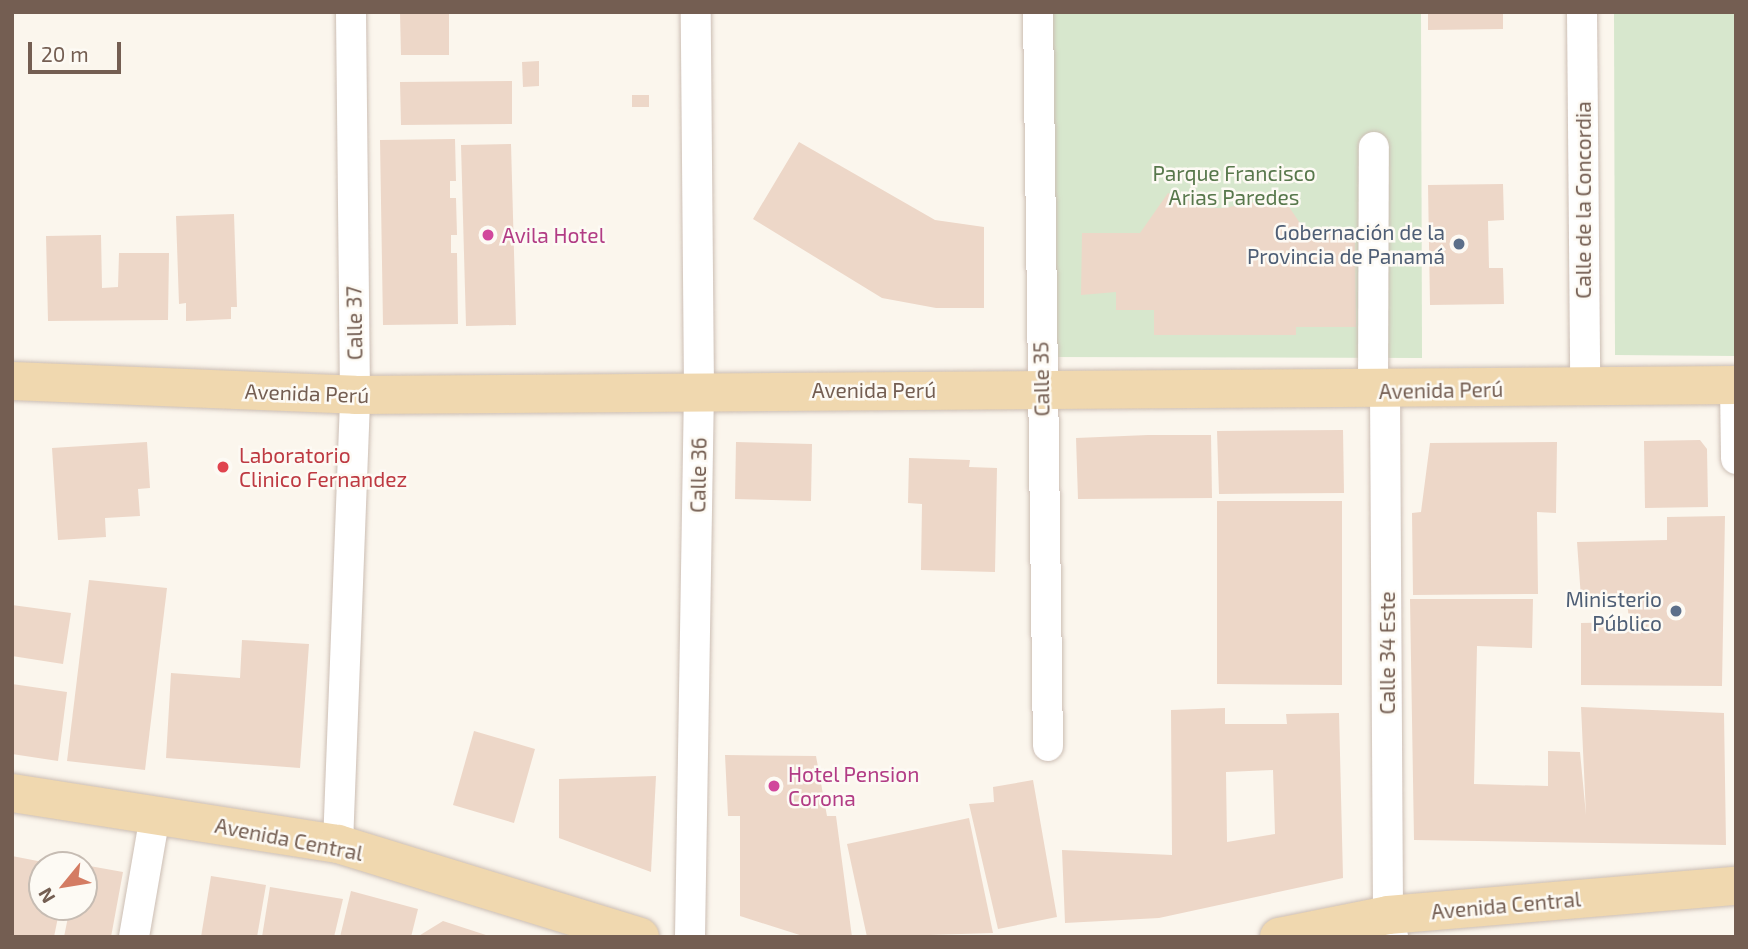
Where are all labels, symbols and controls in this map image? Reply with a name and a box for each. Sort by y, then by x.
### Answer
scale bar [32,28,124,72]
text: 20 m [41,41,89,66]
street label: Calle de la Concordia [1570,101,1596,299]
park label: Parque Francisco Arias Paredes [1152,160,1316,210]
place label: Gobernación de la Provincia de Panamá [1247,219,1445,269]
place label: Avila Hotel [502,222,605,248]
marker: Avila Hotel [480,227,496,243]
marker: Gobernación de la Provincia de Panamá [1451,236,1467,252]
street label: Calle 37 [341,286,367,360]
street label: Calle 35 [1028,341,1054,417]
street label: Avenida Perú [1379,376,1503,404]
street label: Avenida Perú [812,377,936,403]
street label: Avenida Perú [244,378,370,408]
street label: Calle 36 [685,437,711,513]
place label: Laboratorio Clinico Fernandez [239,442,407,492]
marker: Laboratorio Clinico Fernandez [213,457,233,477]
place label: Ministerio Público [1565,586,1662,636]
street label: Calle 34 Este [1374,592,1400,714]
marker: Ministerio Público [1668,603,1684,619]
place label: Hotel Pension Corona [788,761,920,811]
marker: Hotel Pension Corona [766,778,782,794]
street label: Avenida Central [213,812,365,866]
north arrow [28,851,98,921]
text: N [33,884,60,907]
street label: Avenida Central [1430,886,1582,924]

